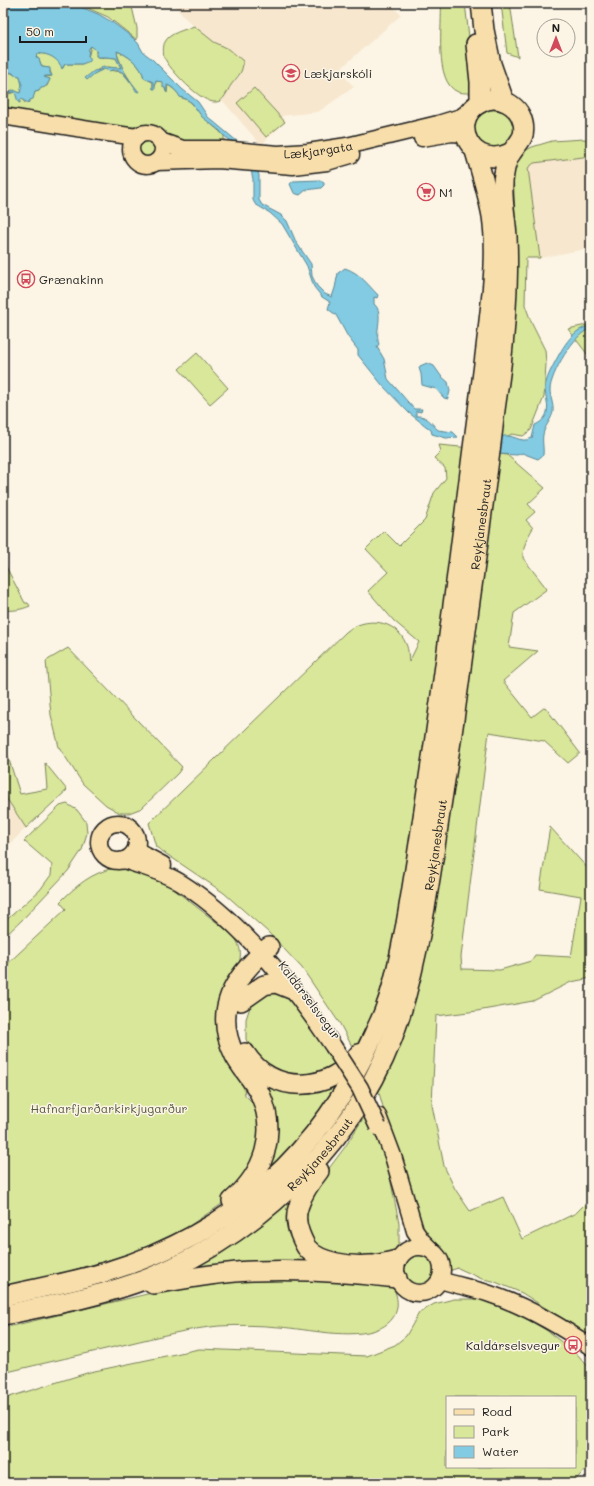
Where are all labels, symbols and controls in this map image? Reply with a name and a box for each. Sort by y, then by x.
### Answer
scale bar [20,18,86,44]
north arrow [536,18,576,58]
text: N [552,20,560,35]
text: 50 m [26,23,54,39]
school or university icon: Lækjarskóli [281,63,301,83]
place label: Lækjarskóli [304,65,372,81]
street label: Lækjargata [283,137,354,162]
supermarket icon: N1 [416,182,436,202]
place label: N1 [439,184,453,200]
bus stop icon: Grænakinn [16,269,36,289]
place label: Grænakinn [39,271,103,287]
street label: Reykjanesbraut [466,477,495,571]
street label: Reykjanesbraut [420,798,450,892]
street label: Kaldárselsvegur [275,958,345,1042]
park label: Hafnarfjarðarkirkjugarður [30,1100,188,1116]
street label: Reykjanesbraut [283,1114,356,1194]
bus stop icon: Kaldárselsvegur [563,1335,583,1355]
place label: Kaldárselsvegur [466,1337,560,1353]
legend [446,1396,576,1468]
text: Road [482,1403,512,1419]
text: Park [482,1423,509,1439]
text: Water [482,1443,519,1459]

